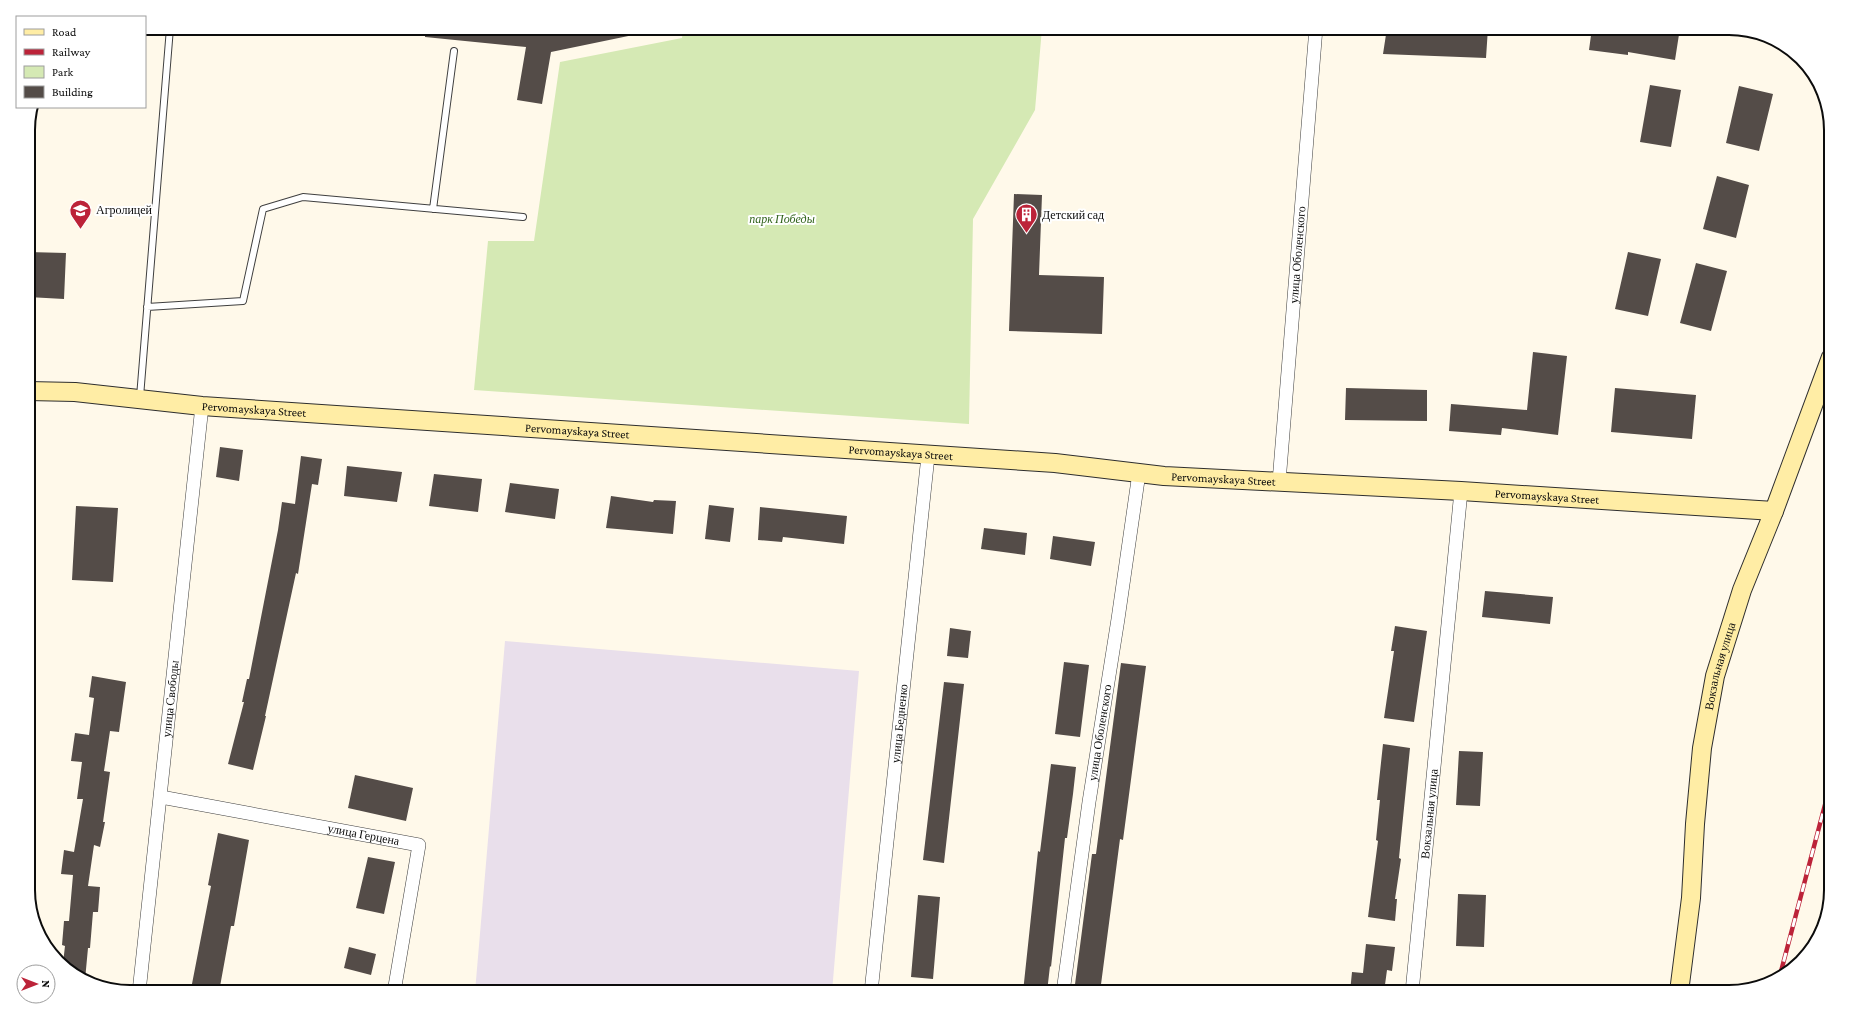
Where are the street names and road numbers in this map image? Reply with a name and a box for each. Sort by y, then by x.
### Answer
street label: улица Оболенского [1287,206,1308,304]
street label: Pervomayskaya Street [201,399,308,420]
street label: Pervomayskaya Street [525,421,631,442]
street label: Pervomayskaya Street [848,442,954,463]
street label: Pervomayskaya Street [1171,469,1277,489]
street label: Pervomayskaya Street [1494,486,1601,507]
street label: Вокзальная улица [1702,620,1739,711]
street label: улица Свободы [159,659,182,738]
street label: улица Бедненко [888,683,911,764]
street label: улица Оболенского [1085,683,1115,782]
street label: Вокзальная улица [1418,767,1441,860]
street label: улица Герцена [326,821,401,848]

